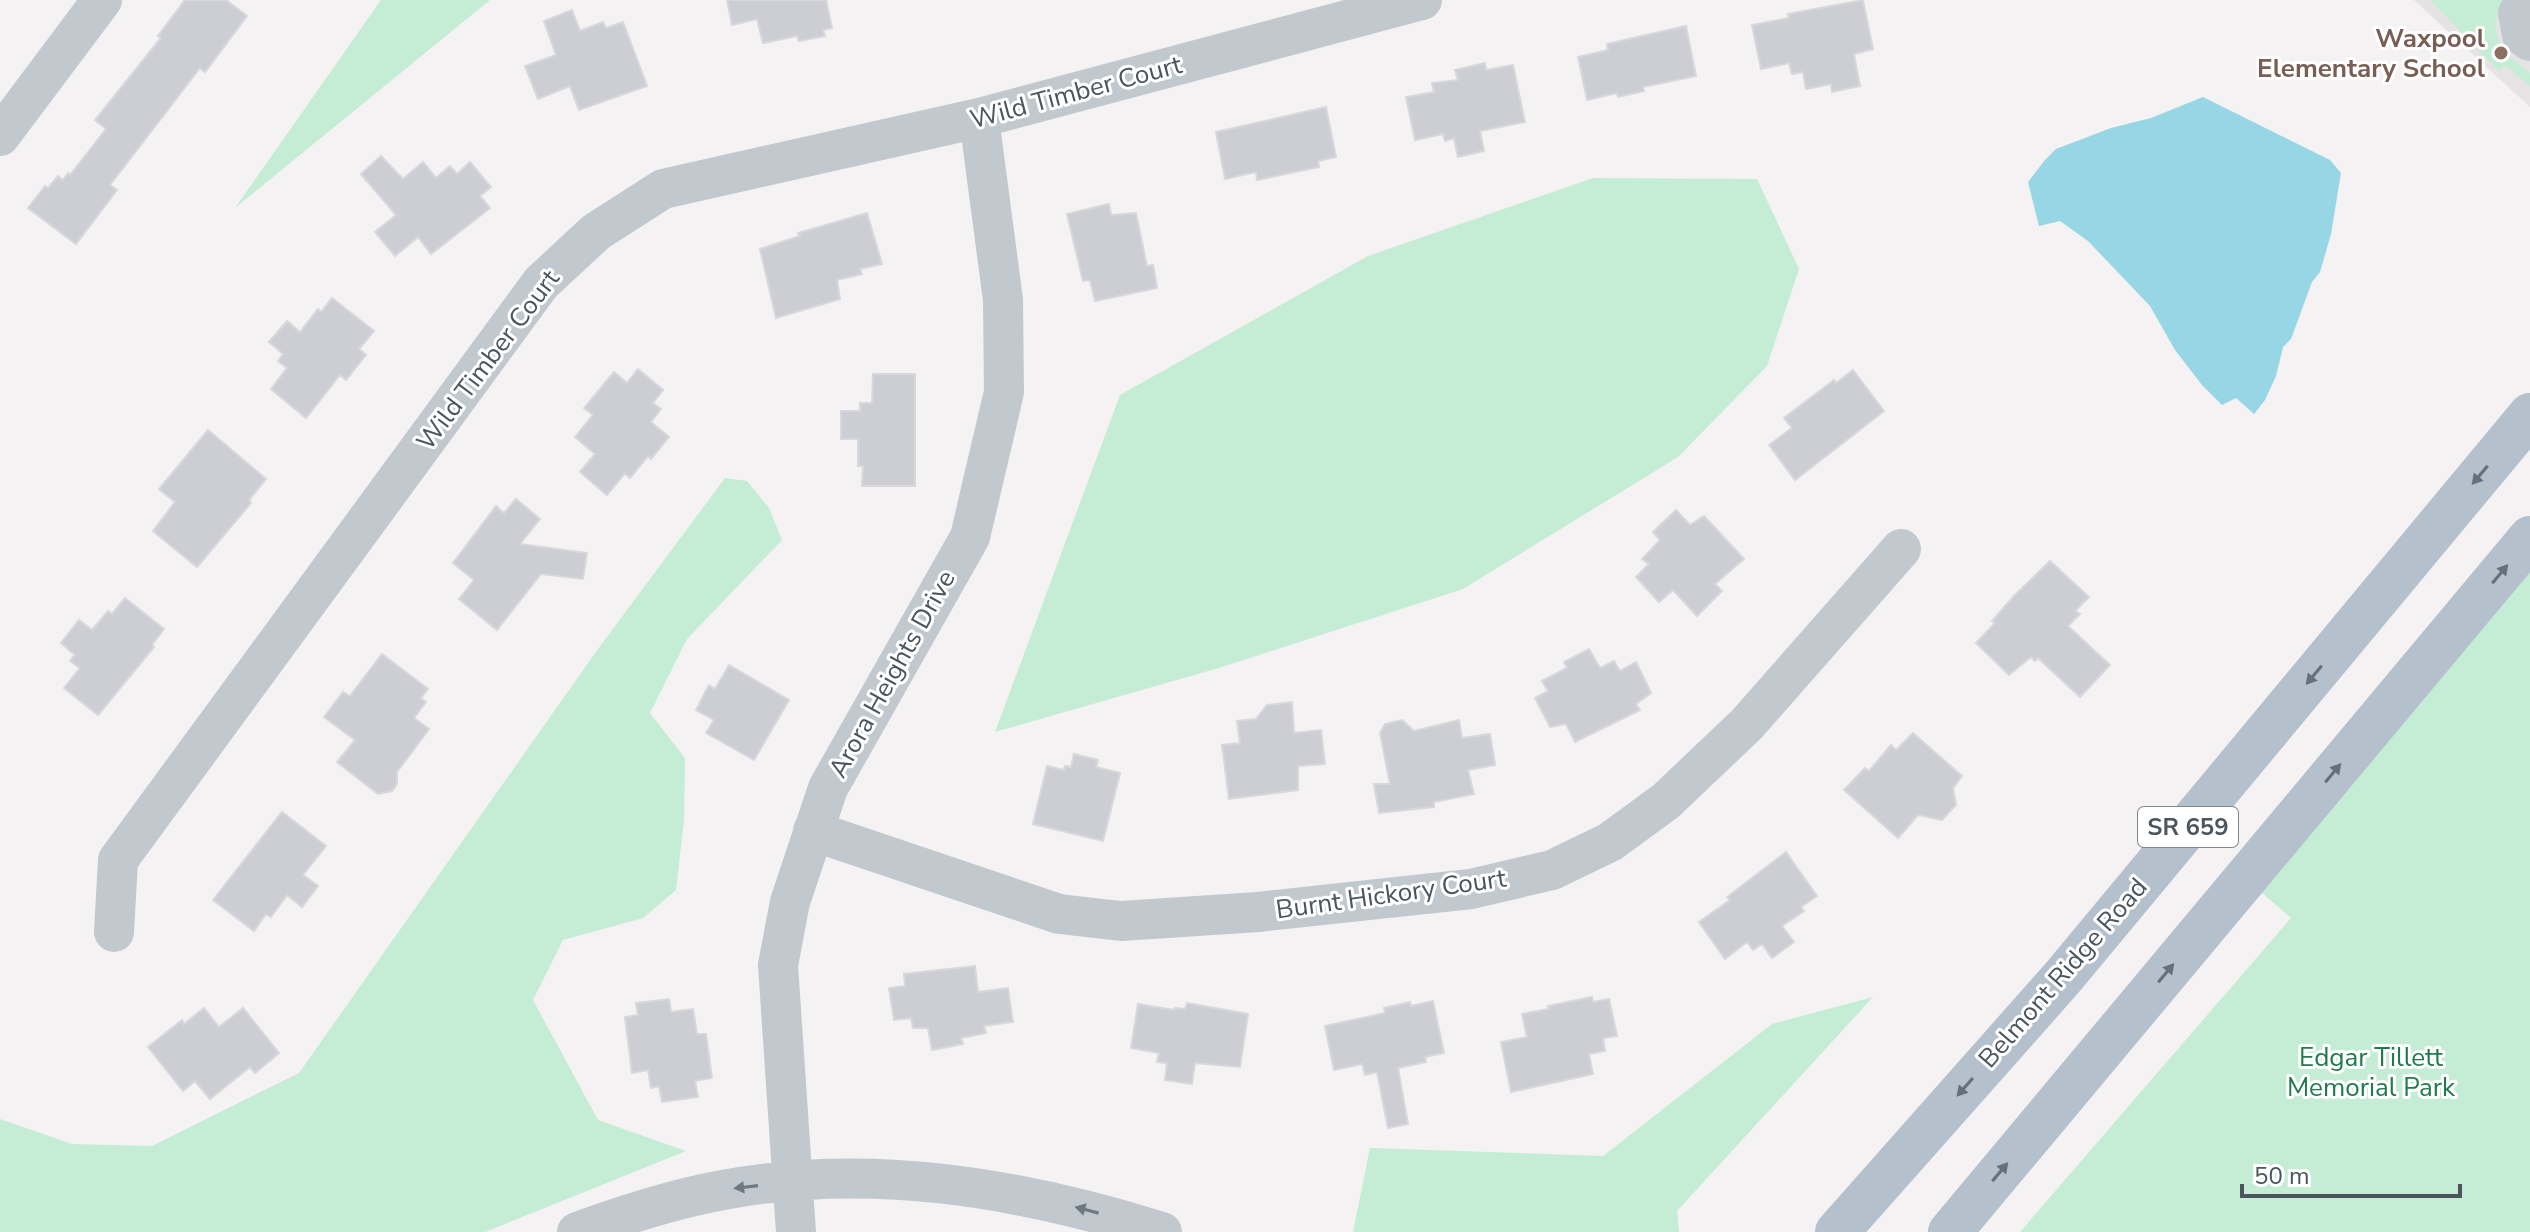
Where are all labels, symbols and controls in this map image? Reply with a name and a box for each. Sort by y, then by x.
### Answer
place label: Waxpool Elementary School [2257,21,2486,86]
marker: Waxpool Elementary School [2492,44,2510,62]
street label: Wild Timber Court [966,47,1187,137]
street label: Wild Timber Court [409,262,568,457]
one-way arrow [2472,465,2489,485]
street label: Arora Heights Drive [821,564,963,784]
one-way arrow [2491,564,2508,584]
one-way arrow [2306,665,2323,685]
one-way arrow [2324,764,2341,784]
road number: SR 659 [2138,807,2238,847]
street label: Burnt Hickory Court [1274,860,1509,927]
street label: Belmont Ridge Road [1971,870,2155,1076]
one-way arrow [2157,963,2174,983]
park label: Edgar Tillett Memorial Park [2287,1040,2456,1105]
one-way arrow [1957,1077,1974,1097]
scale bar [2242,1148,2460,1198]
text: 50 m [2254,1160,2310,1192]
one-way arrow [1991,1162,2008,1182]
one-way arrow [734,1180,759,1193]
one-way arrow [1075,1203,1100,1215]

